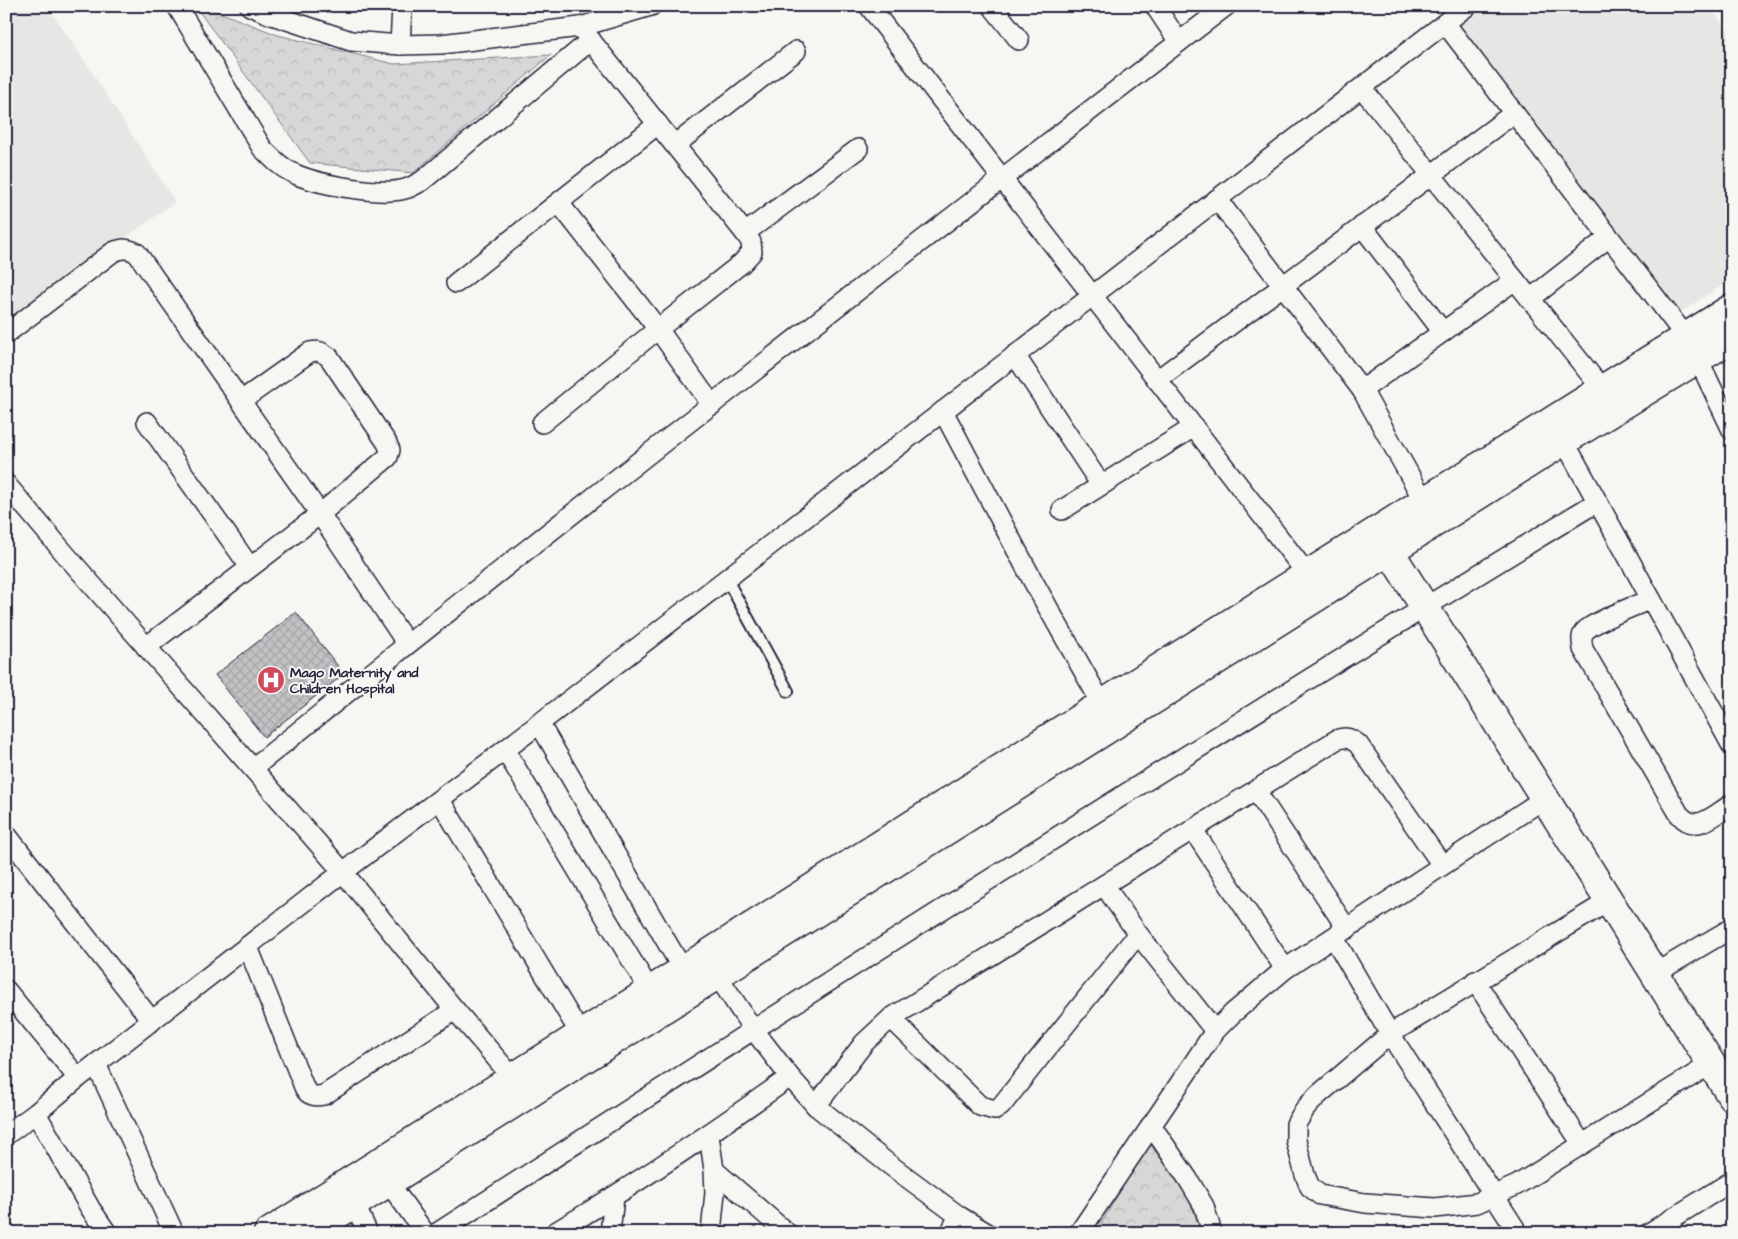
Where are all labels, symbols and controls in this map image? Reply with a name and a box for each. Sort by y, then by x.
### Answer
place label: Mago Maternity and Children Hospital [290,663,419,699]
hospital icon: Mago Maternity and Children Hospital [256,665,286,695]

